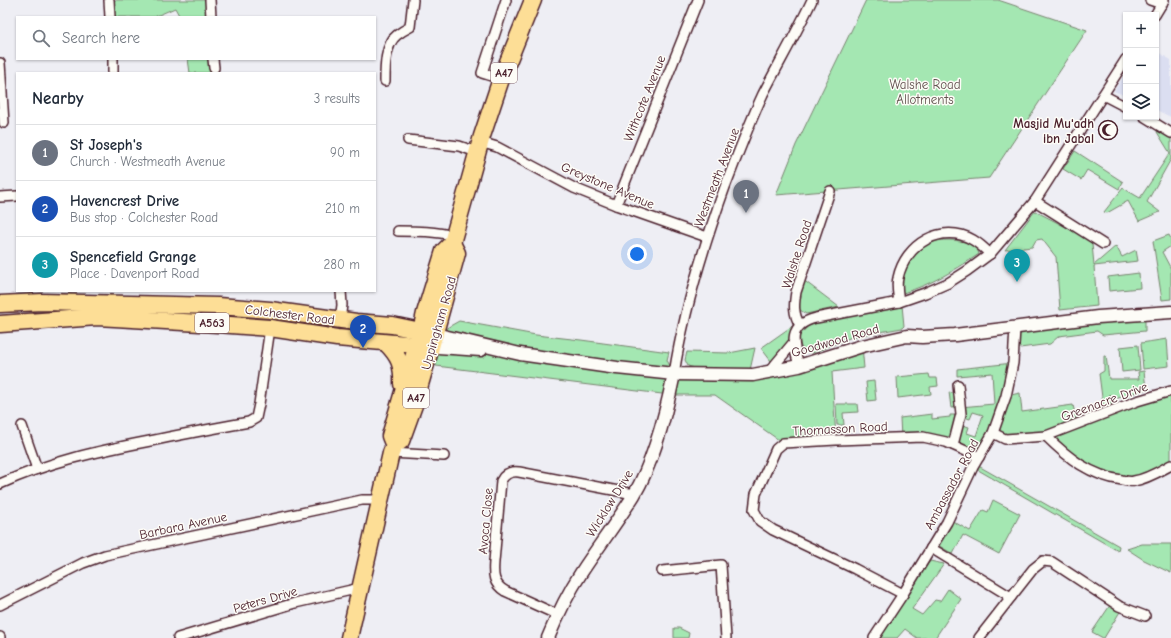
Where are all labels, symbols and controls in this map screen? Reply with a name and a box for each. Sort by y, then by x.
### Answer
map controls [1123,12,1159,120]
button: + [1123,12,1159,48]
search box [16,16,376,60]
icon: search [30,27,52,49]
text: Search here [62,29,140,47]
button: − [1123,48,1159,84]
street label: Withcote Avenue [620,52,669,144]
road number: A47 [491,63,517,83]
park label: Walshe Road Allotments [889,77,961,107]
button: layers [1123,84,1159,120]
text: Nearby [32,89,83,108]
text: 3 results [314,91,360,106]
place label: Masjid Mu'adh ibn Jabal [1013,116,1094,146]
mosque icon: Masjid Mu'adh ibn Jabal [1097,119,1119,141]
street label: Westmeath Avenue [691,125,742,229]
text: St Joseph's [70,136,142,154]
text: 1 [42,145,48,160]
text: 90 m [330,145,360,160]
text: Church · Westmeath Avenue [70,154,225,169]
street label: Greystone Avenue [559,159,657,212]
pin: 1 [733,180,759,213]
text: Havencrest Drive [70,192,179,210]
text: 2 [42,201,48,216]
text: 210 m [325,201,360,216]
text: Bus stop · Colchester Road [70,210,218,225]
street label: Walshe Road [778,218,815,290]
your location [627,244,647,264]
text: Spencefield Grange [70,248,196,266]
pin: 3 [1004,249,1030,282]
text: 3 [42,257,48,272]
text: 280 m [323,257,360,272]
text: Place · Davenport Road [70,266,199,281]
street label: Uppingham Road [418,275,459,372]
street label: Colchester Road [244,302,336,327]
road number: A563 [195,313,229,333]
pin: 2 [350,315,376,348]
street label: Goodwood Road [790,321,881,360]
street label: Greenacre Drive [1059,379,1150,424]
road number: A47 [403,388,429,408]
street label: Thomasson Road [792,419,888,438]
street label: Ambassador Road [921,436,982,532]
street label: Wicklow Drive [583,466,636,540]
street label: Avoca Close [475,487,496,555]
street label: Barbara Avenue [138,509,229,542]
street label: Peters Drive [231,583,299,616]

